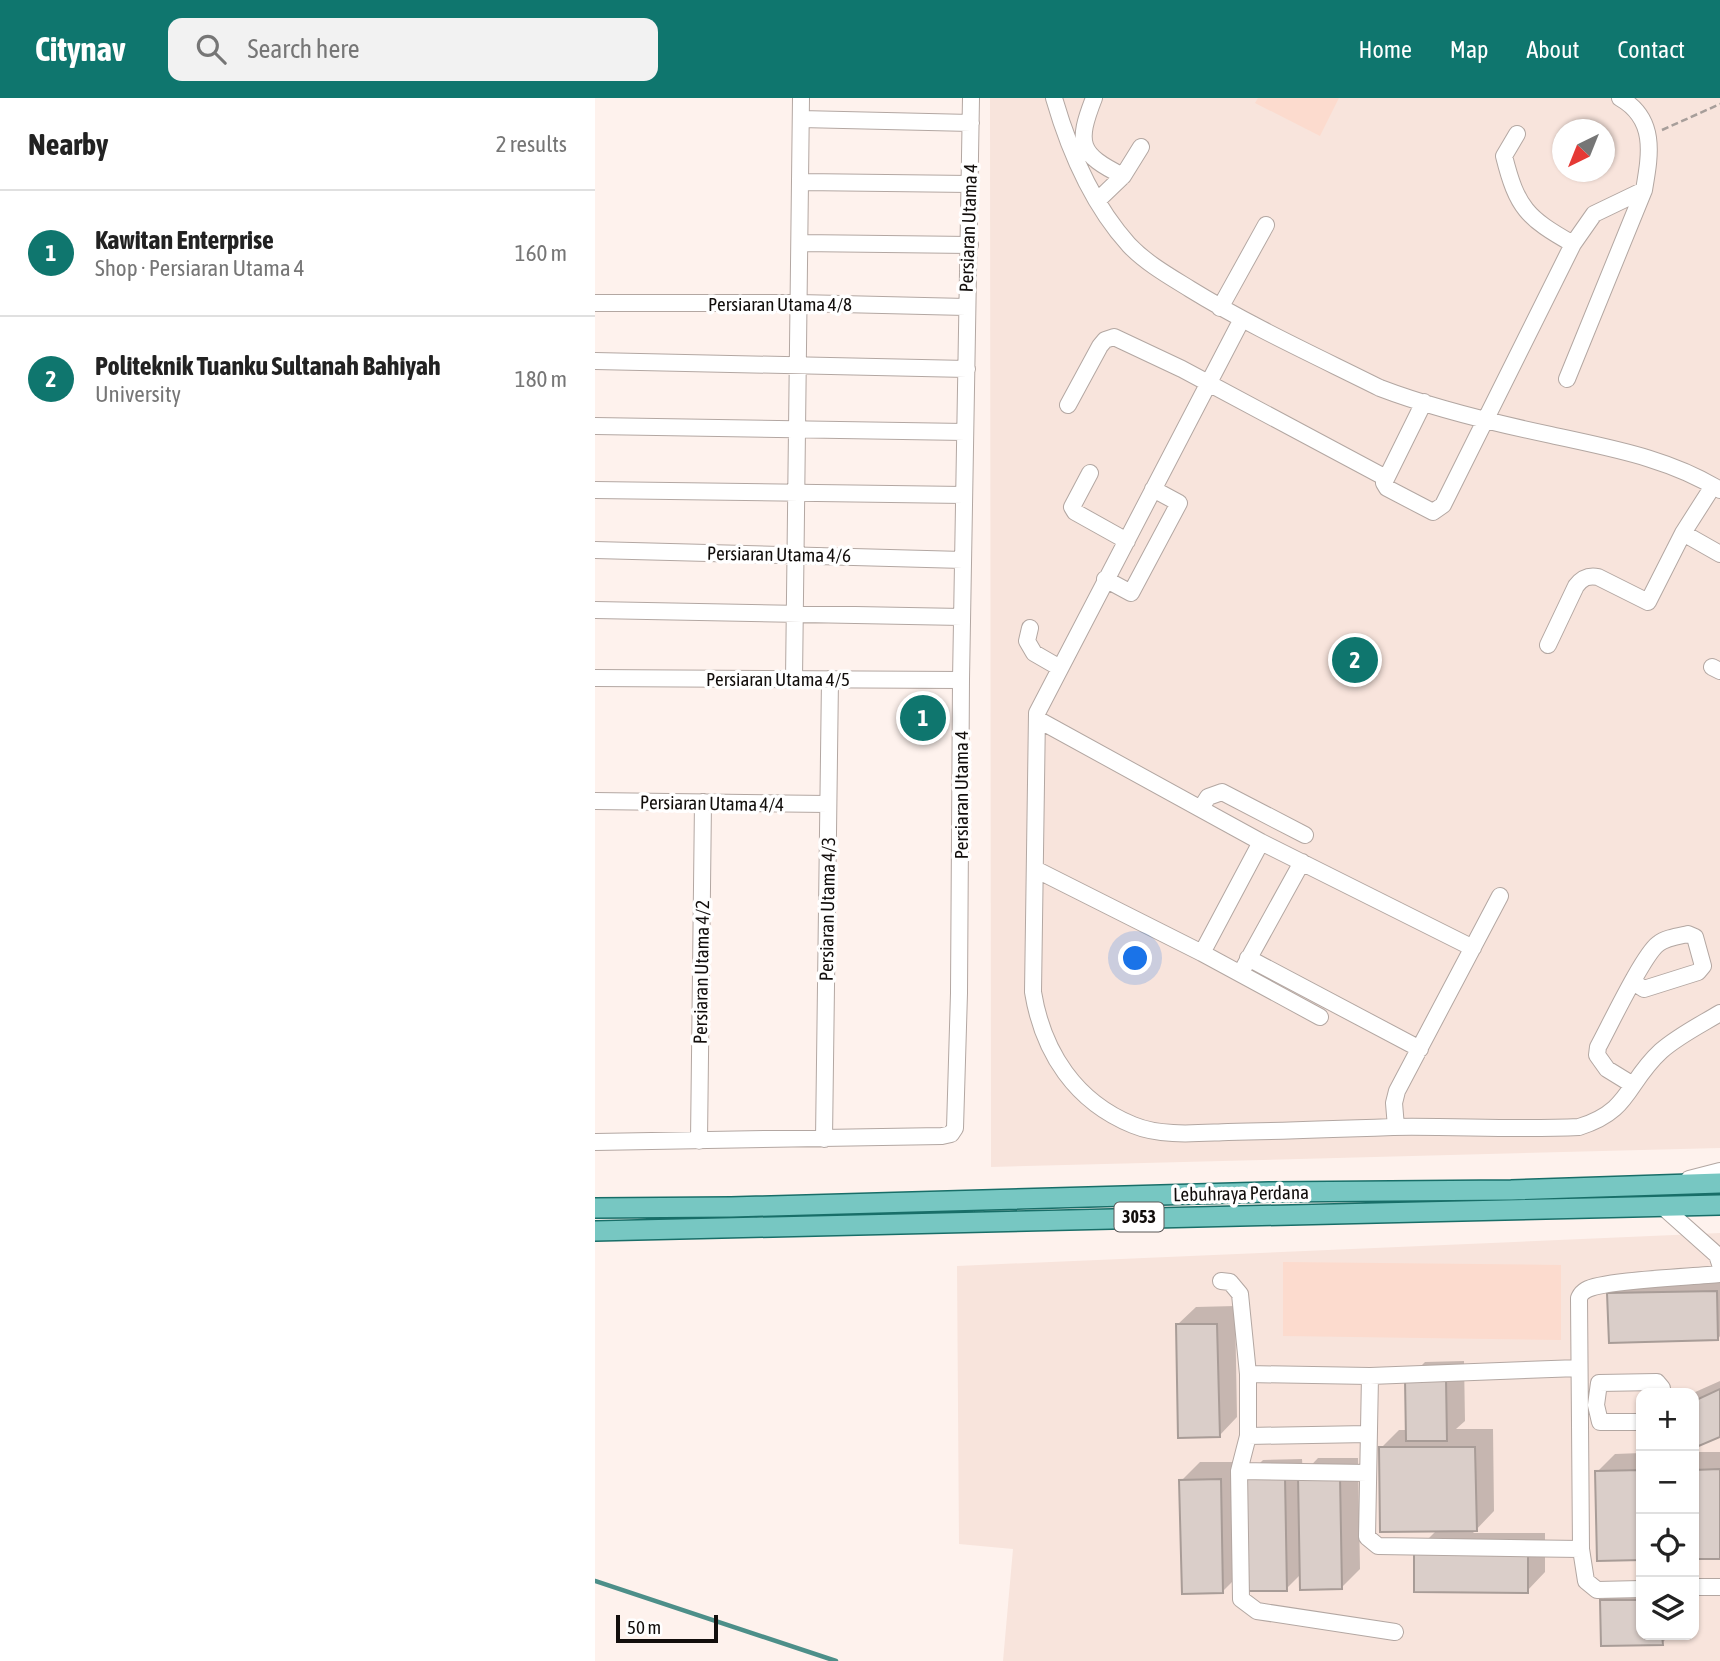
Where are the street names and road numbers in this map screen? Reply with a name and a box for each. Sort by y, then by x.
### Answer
street label: Persiaran Utama 4 [955,163,981,293]
street label: Persiaran Utama 4/8 [708,293,852,315]
street label: Persiaran Utama 4/6 [707,542,851,566]
street label: Persiaran Utama 4/5 [706,668,850,690]
street label: Persiaran Utama 4 [950,731,972,859]
street label: Persiaran Utama 4/4 [640,791,784,815]
street label: Persiaran Utama 4/3 [815,837,839,981]
street label: Persiaran Utama 4/2 [689,900,713,1044]
street label: Lebuhraya Perdana [1173,1181,1309,1205]
road number: 3053 [1115,1202,1163,1232]

